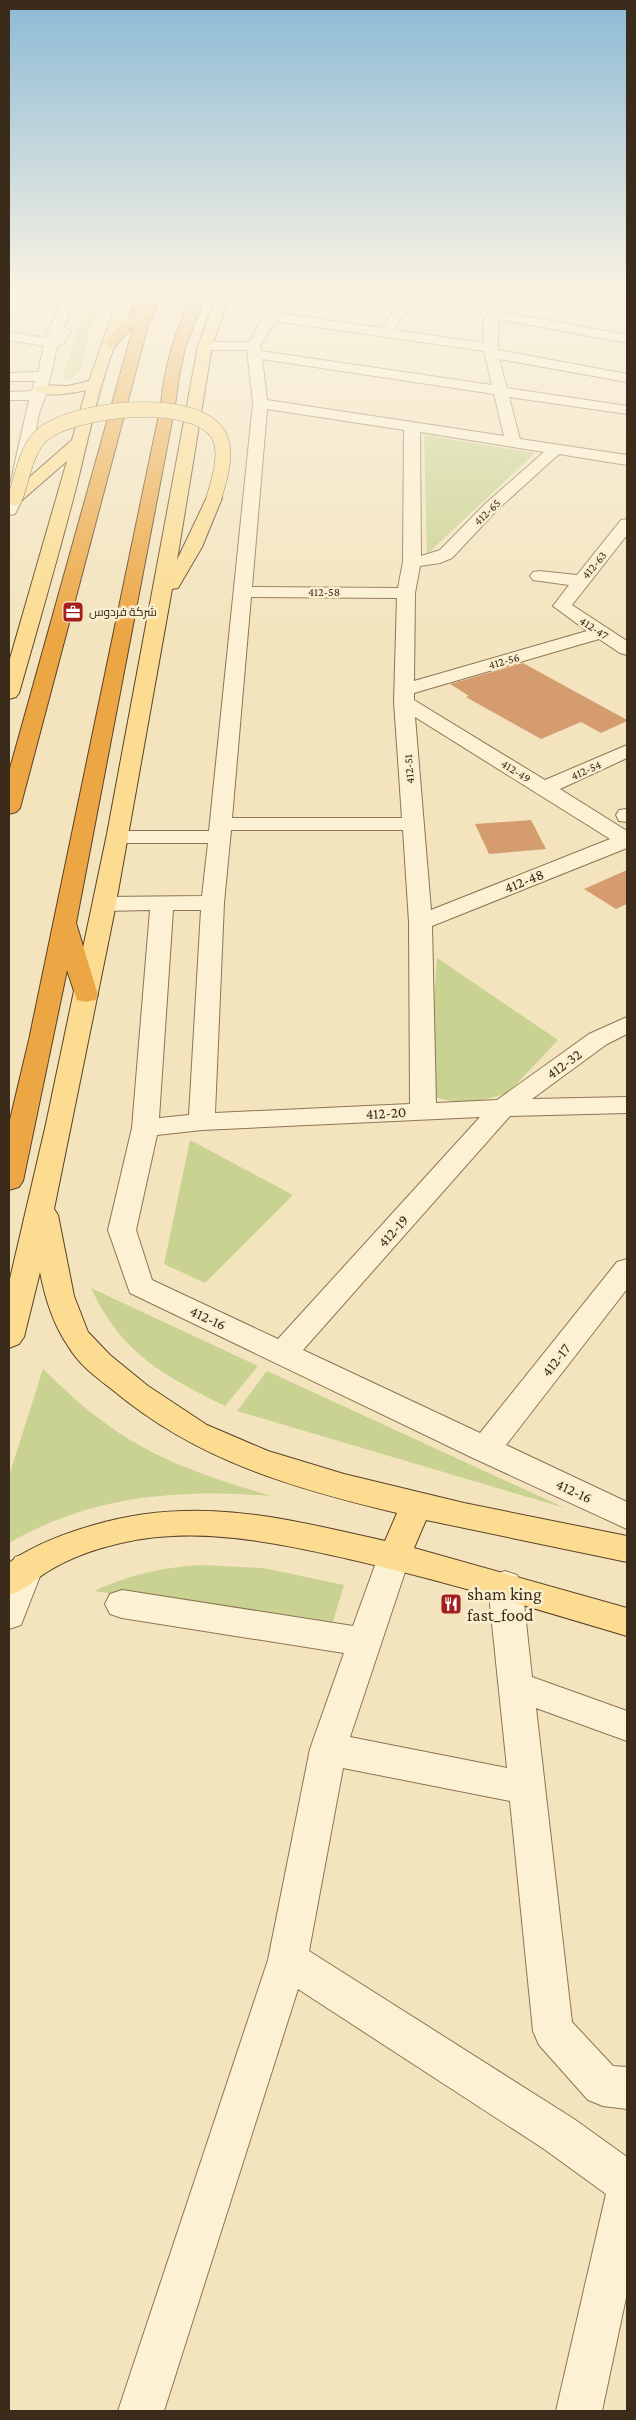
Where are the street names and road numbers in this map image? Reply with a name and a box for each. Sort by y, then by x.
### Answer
street label: 412-65 [471,496,503,528]
street label: 412-63 [578,548,610,582]
street label: 412-58 [308,585,340,599]
street label: 412-47 [577,614,611,643]
street label: 412-56 [487,650,521,672]
street label: 412-51 [401,754,417,784]
street label: 412-49 [499,756,533,786]
street label: 412-54 [569,757,603,783]
street label: 412-48 [502,866,546,896]
street label: 412-32 [543,1046,585,1082]
street label: 412-20 [365,1104,407,1122]
street label: 412-19 [374,1212,412,1250]
street label: 412-16 [188,1303,228,1333]
street label: 412-17 [538,1340,574,1379]
street label: 412-16 [554,1476,594,1506]

